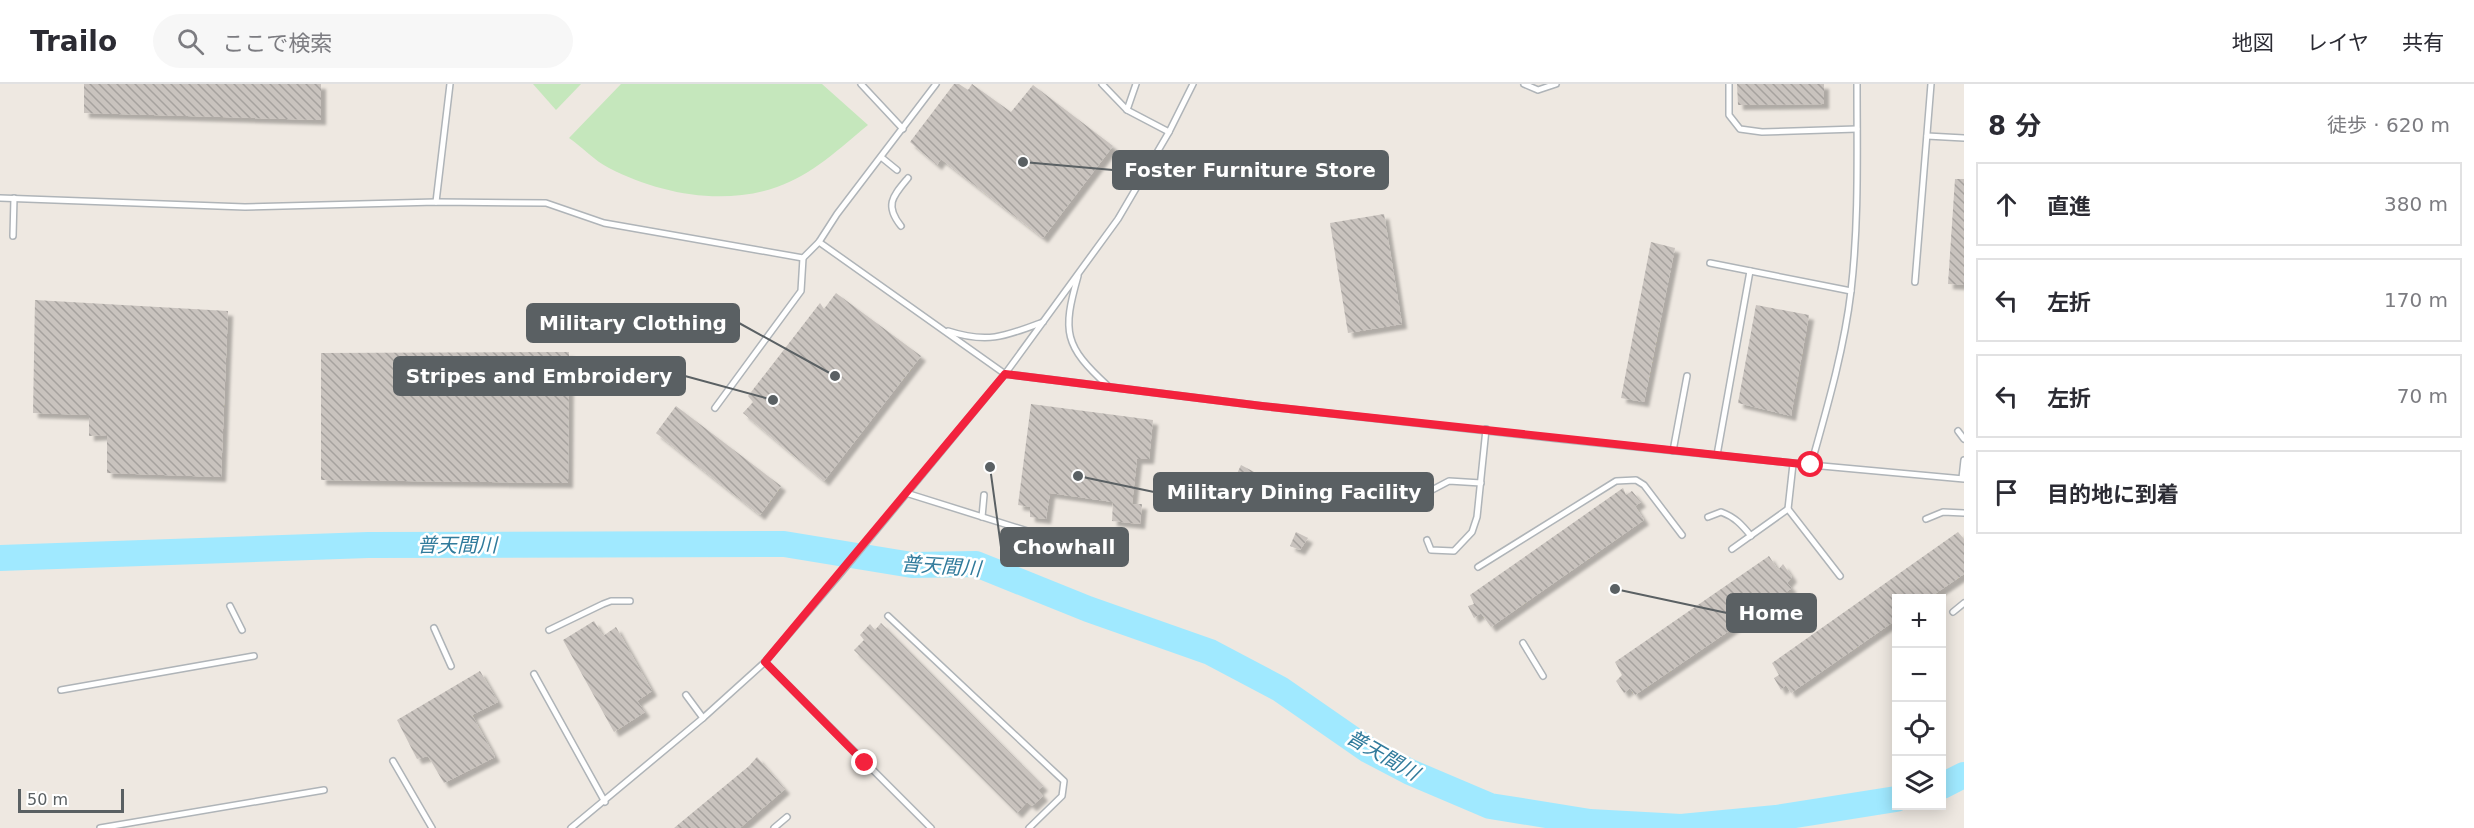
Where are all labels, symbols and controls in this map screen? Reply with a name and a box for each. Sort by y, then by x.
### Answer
search box [153,14,573,68]
text: Trailo [30,25,117,58]
icon: search [174,25,207,58]
text: ここで検索 [222,31,332,56]
text: 地図 [2232,31,2274,55]
text: レイヤ [2307,31,2369,55]
text: 共有 [2402,31,2444,55]
text: 8 分 [1988,111,2041,141]
text: 徒歩 · 620 m [2327,113,2450,137]
callout: Foster Furniture Store [1113,151,1388,189]
text: Foster Furniture Store [1124,158,1376,182]
icon: ahead [1990,188,2023,221]
text: 380 m [2384,192,2448,216]
text: 直進 [2047,194,2091,219]
icon: left [1990,284,2023,317]
text: 170 m [2384,288,2448,312]
text: 左折 [2047,290,2091,315]
callout: Military Clothing [527,304,739,342]
text: Military Clothing [539,311,727,335]
callout: Stripes and Embroidery [394,357,685,395]
text: Stripes and Embroidery [406,364,672,388]
icon: left [1990,380,2023,413]
text: 70 m [2397,384,2448,408]
text: 左折 [2047,386,2091,411]
route start [1797,451,1823,477]
callout: Military Dining Facility [1154,473,1433,511]
icon: arrive [1990,476,2023,509]
text: Military Dining Facility [1167,480,1421,504]
text: 目的地に到着 [2047,482,2179,507]
callout: Chowhall [1001,528,1128,566]
water label: 普天間川 [417,533,499,557]
text: Chowhall [1013,535,1115,559]
water label: 普天間川 [900,551,984,581]
callout: Home [1727,594,1816,632]
map controls [1892,594,1946,810]
button: + [1892,594,1946,648]
text: Home [1739,601,1803,625]
button: − [1892,648,1946,702]
button: locate [1892,702,1946,756]
water label: 普天間川 [1342,725,1425,786]
route end [851,749,877,775]
button: layers [1892,756,1946,810]
scale bar [18,786,124,814]
text: 50 m [27,790,68,809]

